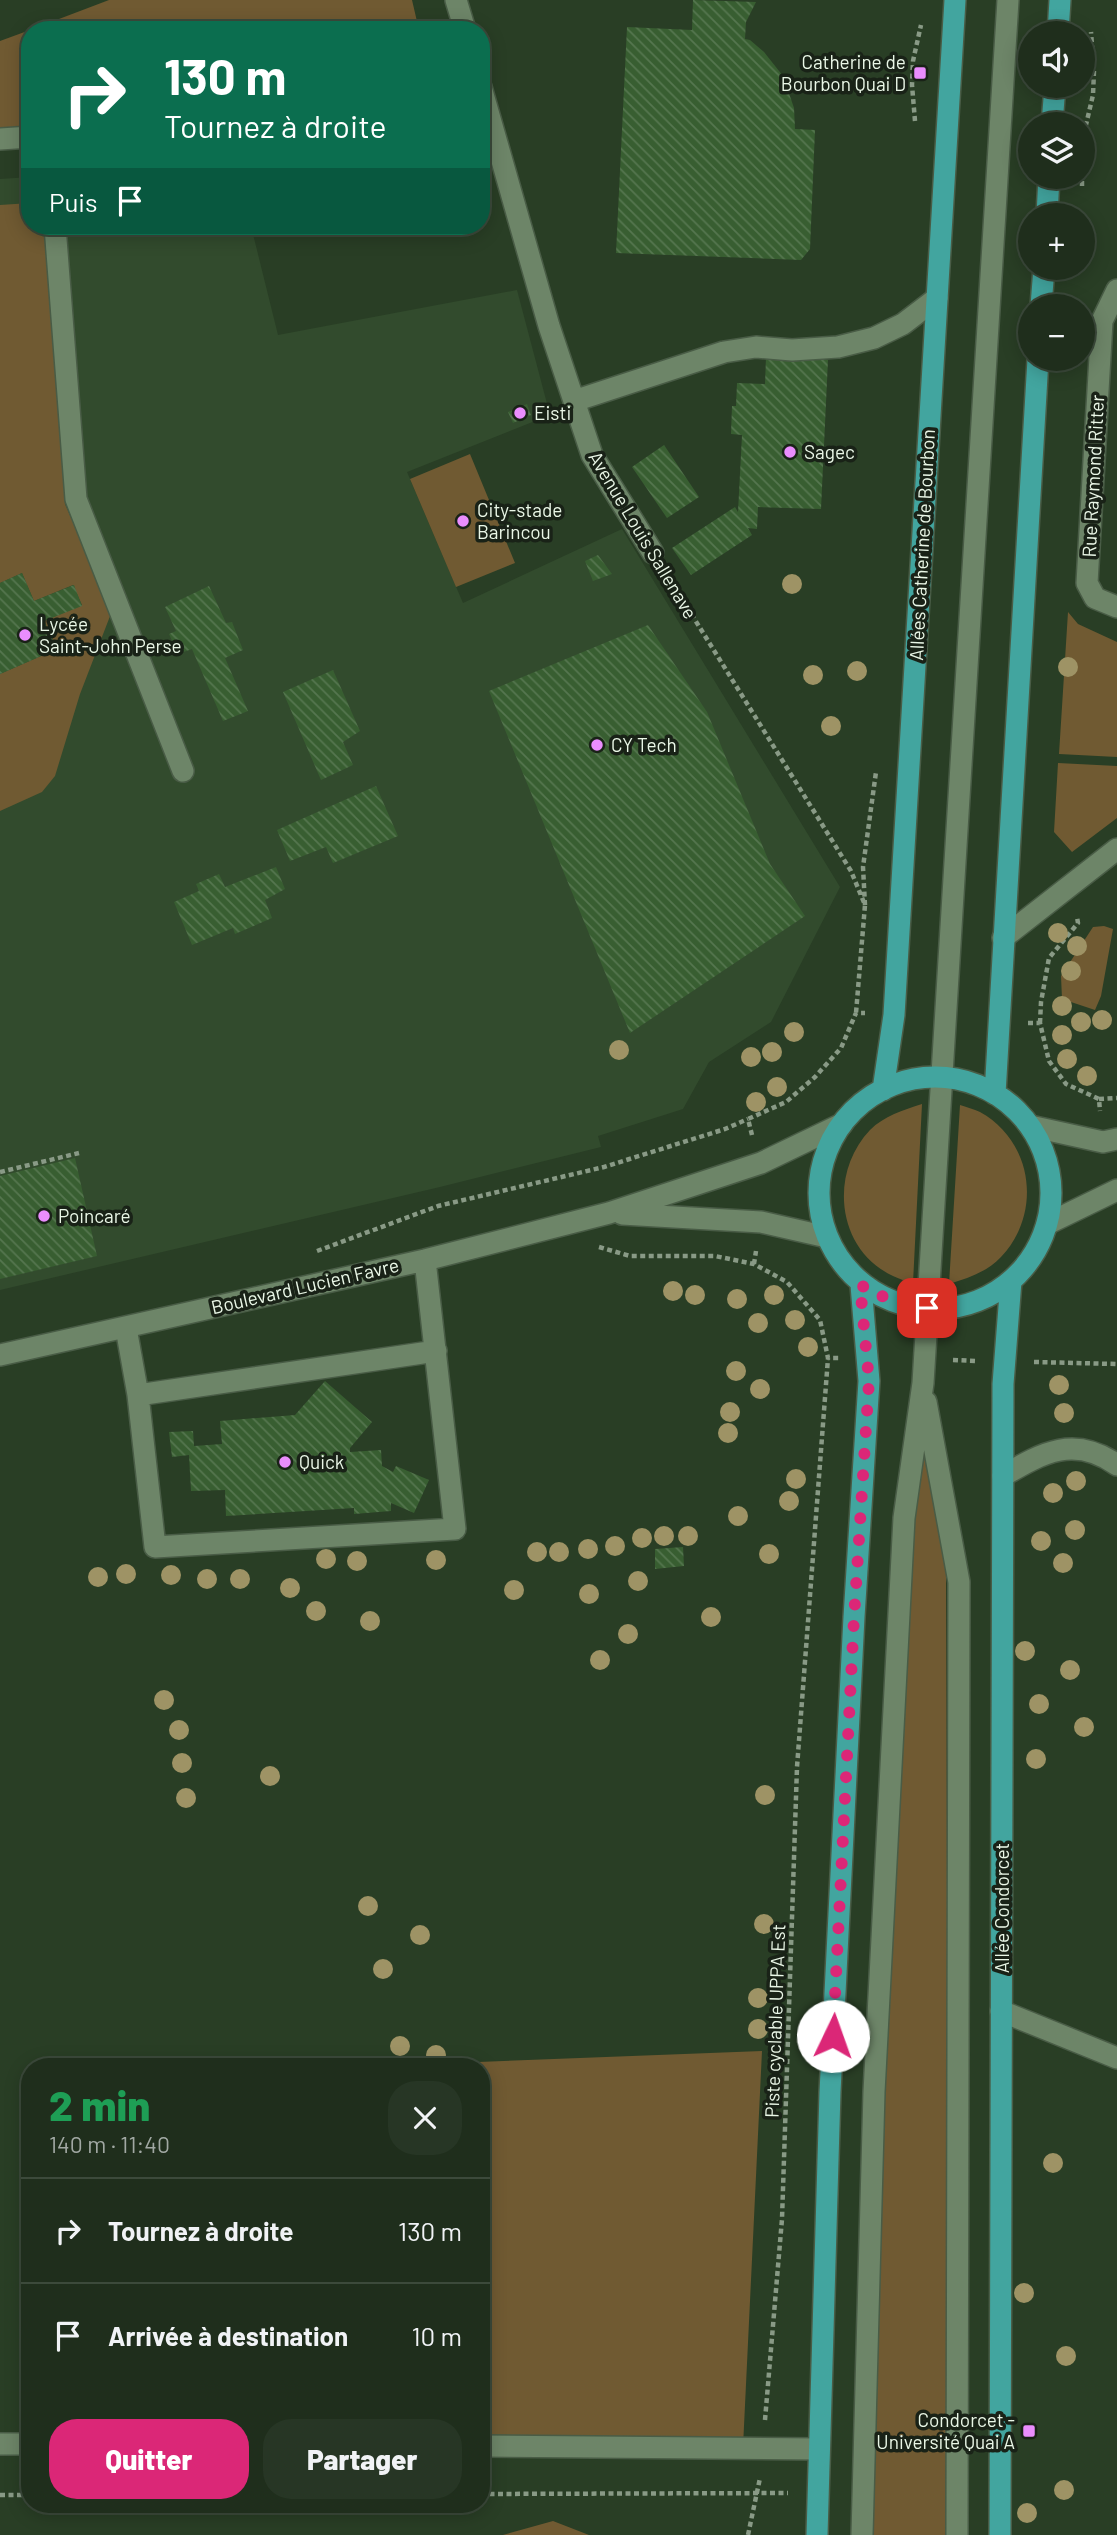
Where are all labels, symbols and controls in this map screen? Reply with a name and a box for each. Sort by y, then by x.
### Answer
map controls [1018,21,1095,371]
button: sound [1018,21,1095,98]
text: 130 m [164,46,286,105]
icon: right [49,49,140,140]
place label: Catherine de Bourbon Quai D [781,50,906,95]
marker: Catherine de Bourbon Quai D [912,65,928,81]
text: Tournez à droite [164,106,386,144]
button: layers [1018,112,1095,189]
icon: arrive [111,182,149,220]
text: Puis [49,186,97,217]
button: + [1018,203,1095,280]
button: − [1018,294,1095,371]
street label: Rue Raymond Ritter [1077,394,1108,558]
place label: Eisti [534,401,571,424]
marker: Eisti [512,405,528,421]
street label: Allées Catherine de Bourbon [904,429,939,661]
place label: Sagec [804,440,855,463]
marker: Sagec [782,444,798,460]
street label: Avenue Louis Sallenave [584,447,703,623]
place label: City-stade Barincou [477,498,562,543]
marker: City-stade Barincou [455,513,471,529]
place label: Lycée Saint-John Perse [39,612,182,657]
marker: Lycée Saint-John Perse [17,627,33,643]
place label: CY Tech [611,733,677,756]
marker: CY Tech [589,737,605,753]
place label: Poincaré [58,1204,131,1227]
marker: Poincaré [36,1208,52,1224]
street label: Boulevard Lucien Favre [209,1253,401,1318]
pin [897,1278,957,1338]
icon: arrive [908,1289,946,1327]
place label: Quick [299,1450,344,1473]
marker: Quick [277,1454,293,1470]
street label: Allée Condorcet [990,1843,1013,1973]
street label: Piste cyclable UPPA Est [760,1924,789,2118]
position arrow [796,1999,870,2073]
text: 2 min [49,2079,150,2129]
button: close [388,2081,462,2155]
text: 140 m · 11:40 [49,2130,170,2158]
icon: right [49,2212,87,2250]
text: Tournez à droite [108,2215,293,2246]
text: 130 m [398,2215,462,2246]
icon: arrive [49,2317,87,2355]
text: Arrivée à destination [108,2320,348,2351]
text: 10 m [412,2320,462,2351]
place label: Condorcet - Université Quai A [876,2408,1015,2453]
button: Quitter [49,2419,249,2499]
button: Partager [263,2419,462,2499]
marker: Condorcet - Université Quai A [1021,2423,1037,2439]

